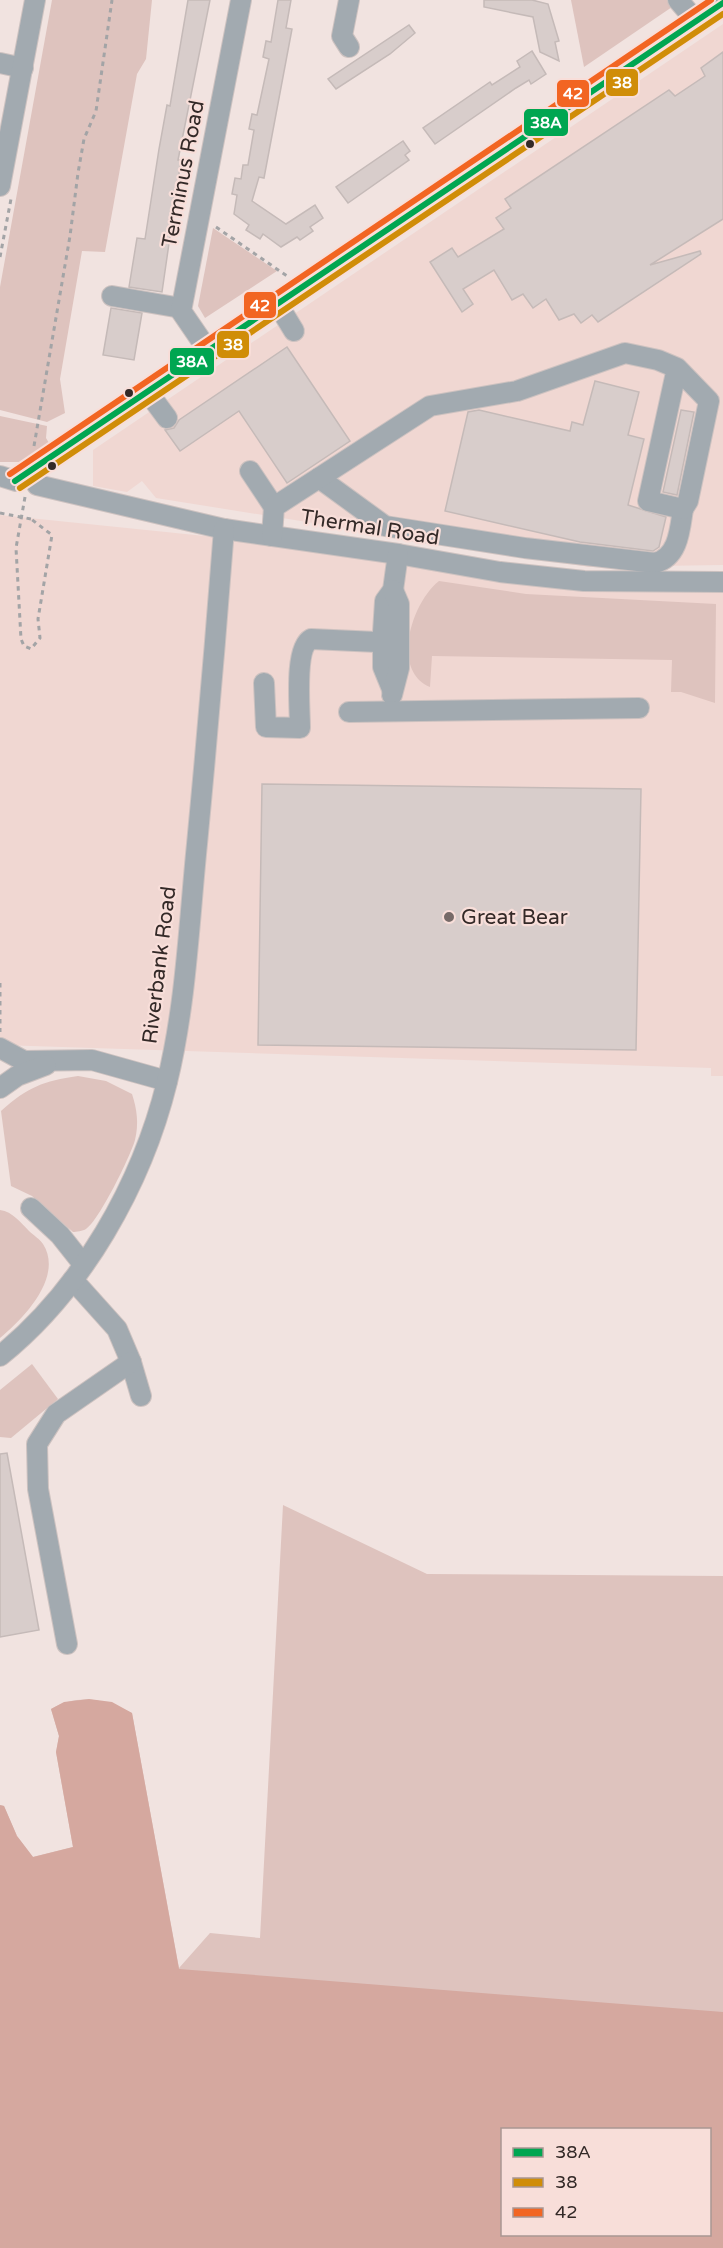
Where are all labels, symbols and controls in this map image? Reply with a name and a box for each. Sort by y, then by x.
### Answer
line badge: 38 [605,68,639,97]
text: 38 [612,73,632,93]
line badge: 42 [556,79,590,108]
text: 42 [563,84,583,104]
street label: Terminus Road [157,98,210,250]
line badge: 38A [523,108,569,137]
text: 38A [530,113,562,133]
unlabelled marker [524,138,536,150]
line badge: 42 [243,291,277,319]
text: 42 [250,296,270,316]
line badge: 38 [216,330,250,359]
text: 38 [223,335,243,355]
line badge: 38A [169,347,215,376]
text: 38A [176,352,208,372]
unlabelled marker [123,387,135,399]
unlabelled marker [46,460,58,472]
street label: Thermal Road [299,504,441,551]
street label: Riverbank Road [137,885,182,1045]
place label: Great Bear [461,905,568,930]
marker: Great Bear [442,910,456,924]
legend [501,2128,711,2236]
text: 38A [555,2141,591,2163]
text: 38 [555,2171,578,2193]
text: 42 [555,2201,578,2223]

